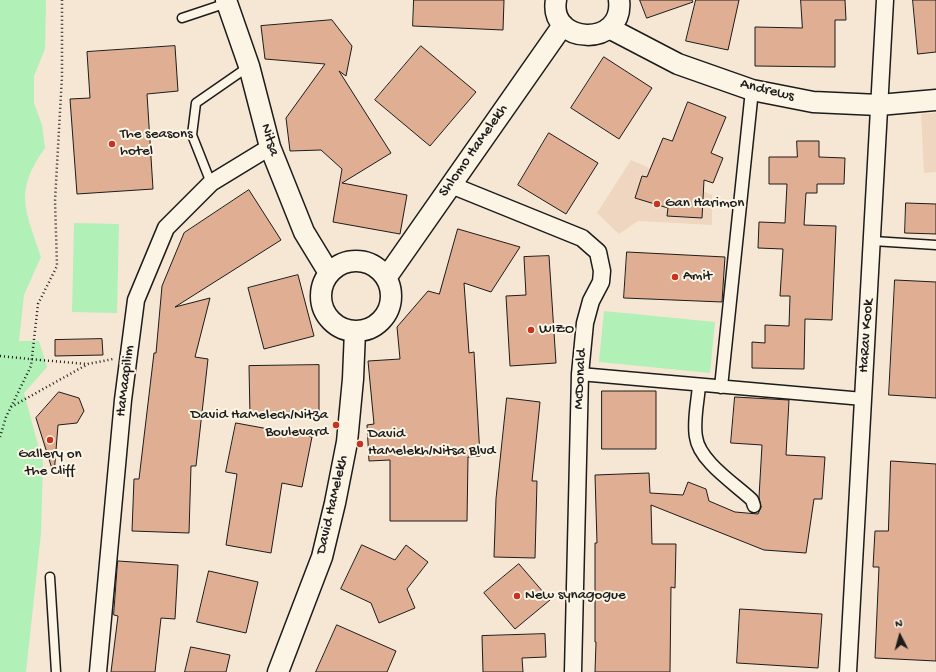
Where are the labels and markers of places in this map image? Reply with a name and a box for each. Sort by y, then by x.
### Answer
place label: The seasons hotel [120,126,193,161]
marker: The seasons hotel [107,139,117,149]
place label: Gan Harimon [665,195,744,213]
marker: Gan Harimon [652,199,662,209]
place label: Amit [683,268,712,286]
marker: Amit [670,272,680,282]
place label: WIZO [539,321,574,339]
marker: WIZO [526,325,536,335]
place label: David HaMelech/Nitza Boulevard [191,407,328,442]
marker: David HaMelech/Nitza Boulevard [331,420,341,430]
place label: David HaMelekh/Nitsa Blvd [368,426,495,461]
marker: Gallery on the Cliff [45,435,55,445]
marker: David HaMelekh/Nitsa Blvd [355,439,365,449]
place label: Gallery on the Cliff [18,446,82,481]
place label: New synagogue [525,587,626,605]
marker: New synagogue [512,591,522,601]

